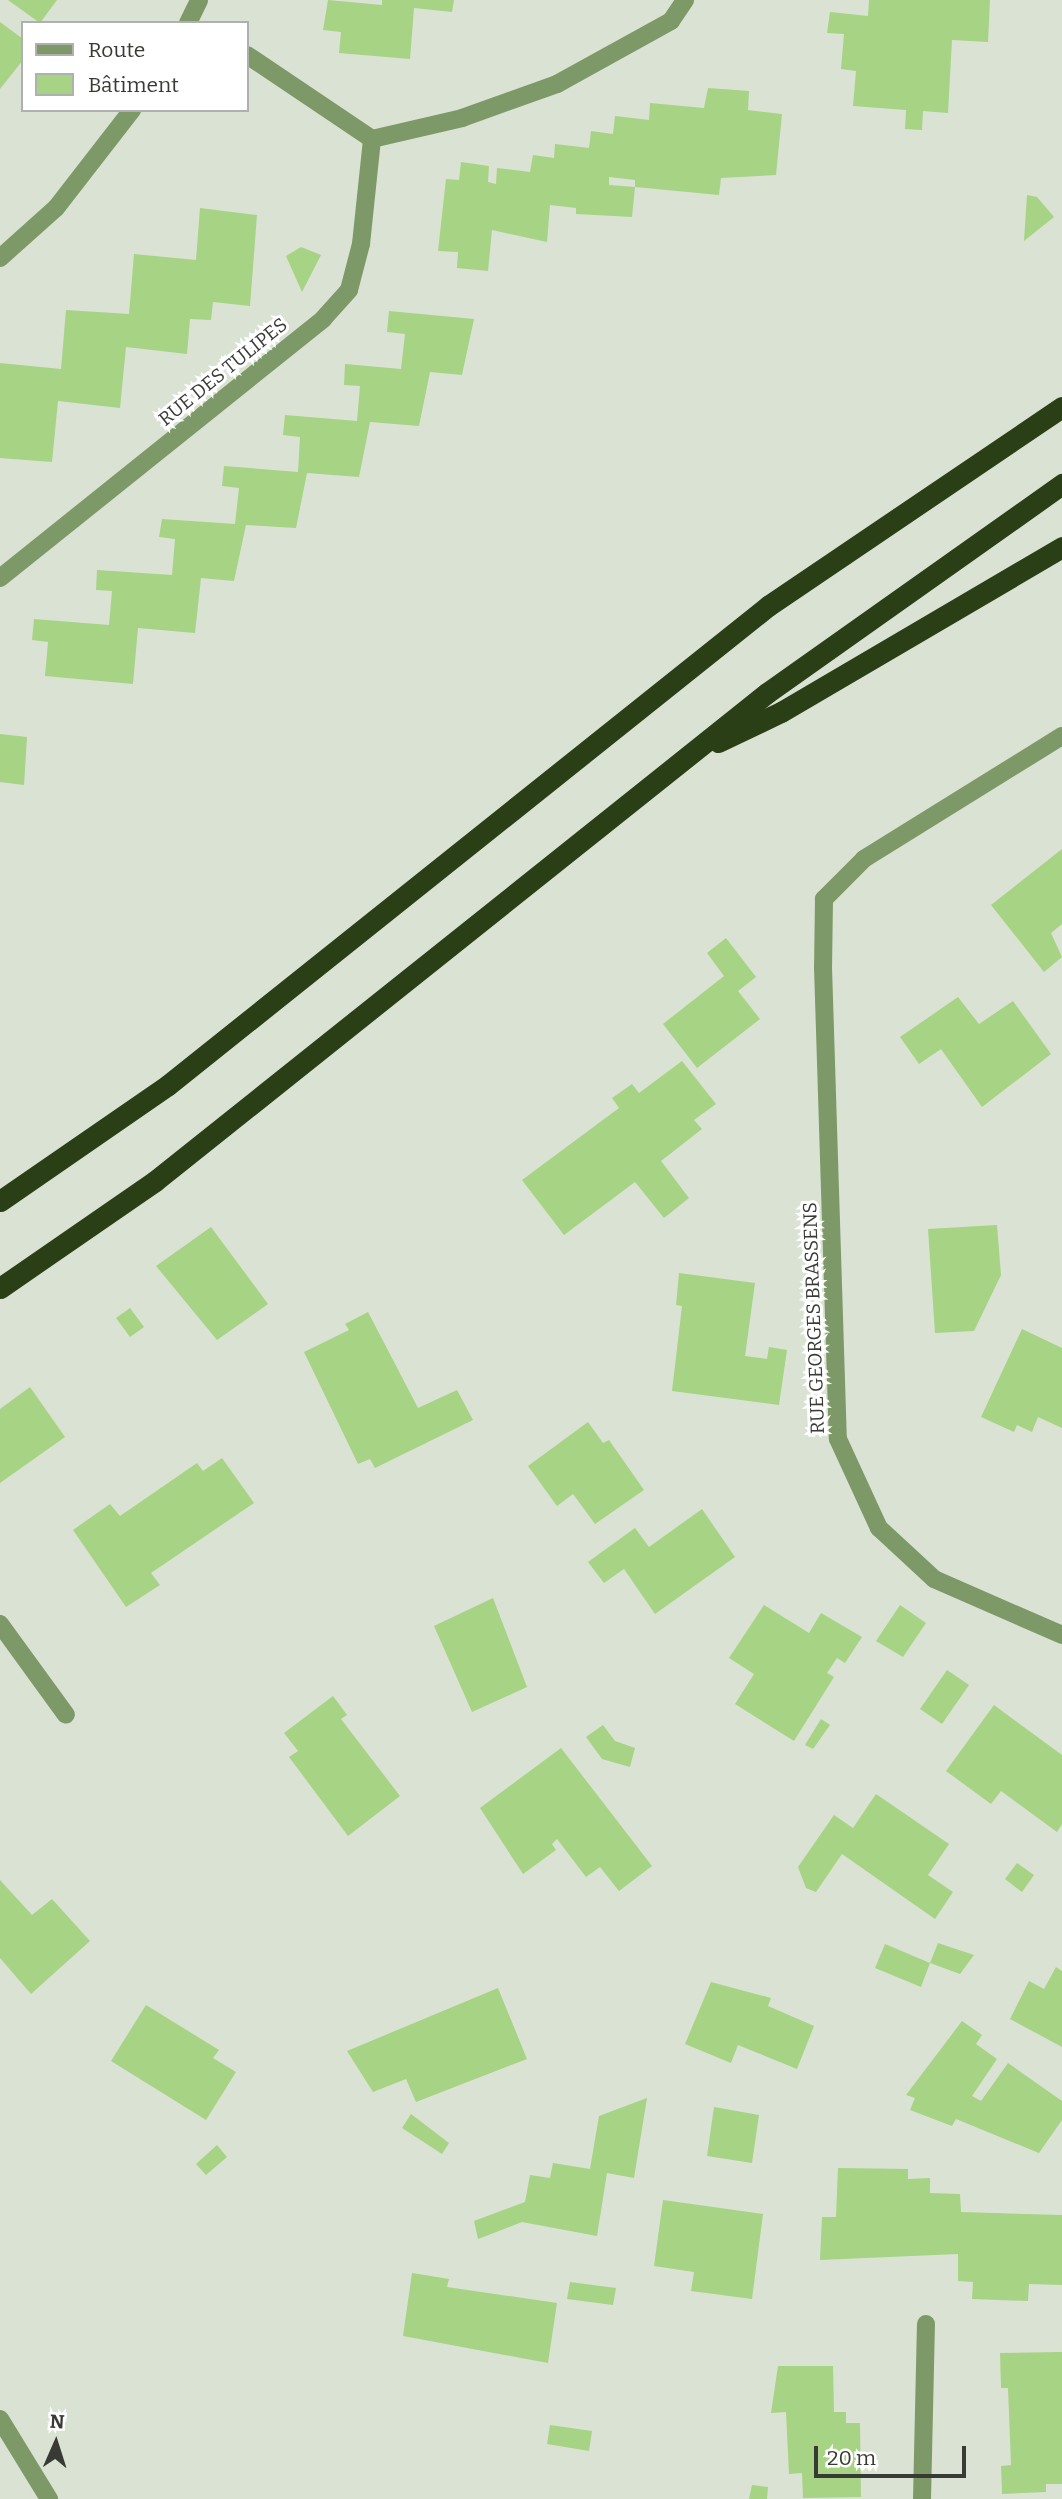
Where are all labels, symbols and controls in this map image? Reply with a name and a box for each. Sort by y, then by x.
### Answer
legend [21,21,248,112]
text: Route [88,37,145,63]
text: Bâtiment [88,72,179,98]
street label: RUE DES TULIPES [154,313,292,431]
street label: RUE GEORGES BRASSENS [799,1202,829,1434]
north arrow [21,2408,91,2478]
text: N [49,2410,65,2433]
scale bar [817,2432,969,2476]
text: 20 m [827,2445,876,2471]

